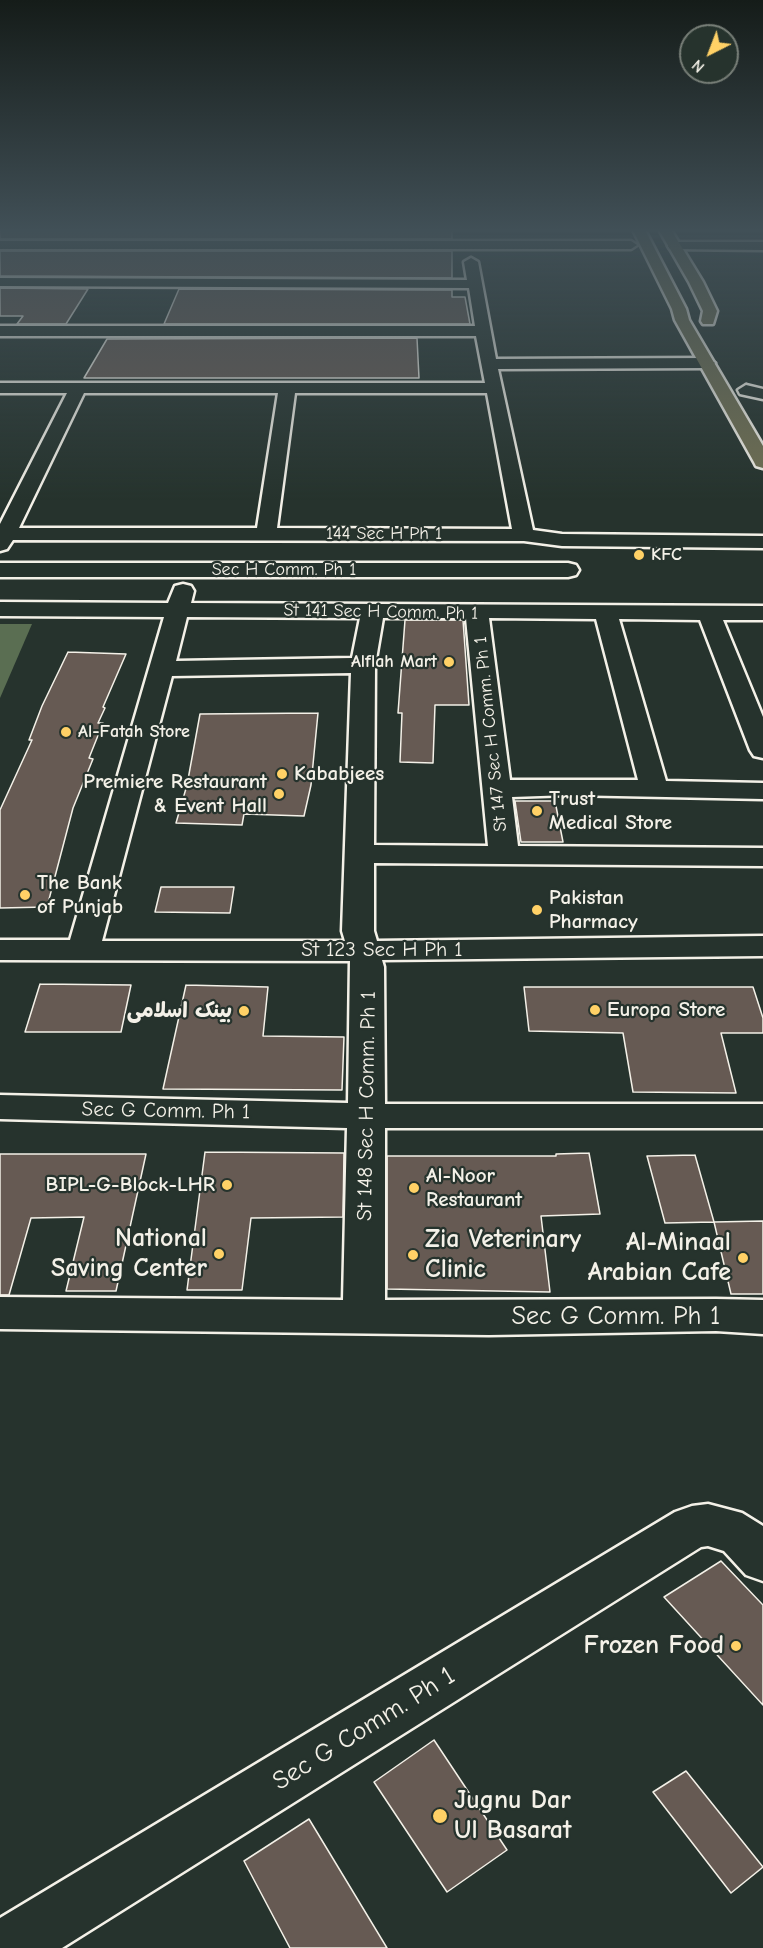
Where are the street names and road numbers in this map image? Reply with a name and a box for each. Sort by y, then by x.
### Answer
street label: 144 Sec H Ph 1 [326,523,442,545]
street label: Sec H Comm. Ph 1 [212,559,356,581]
street label: St 141 Sec H Comm. Ph 1 [283,600,479,624]
street label: St 147 Sec H Comm. Ph 1 [470,635,512,833]
street label: St 123 Sec H Ph 1 [301,937,463,963]
street label: St 148 Sec H Comm. Ph 1 [352,991,382,1221]
street label: Sec G Comm. Ph 1 [81,1097,251,1125]
street label: Sec G Comm. Ph 1 [512,1301,720,1333]
street label: Sec G Comm. Ph 1 [267,1660,461,1798]

